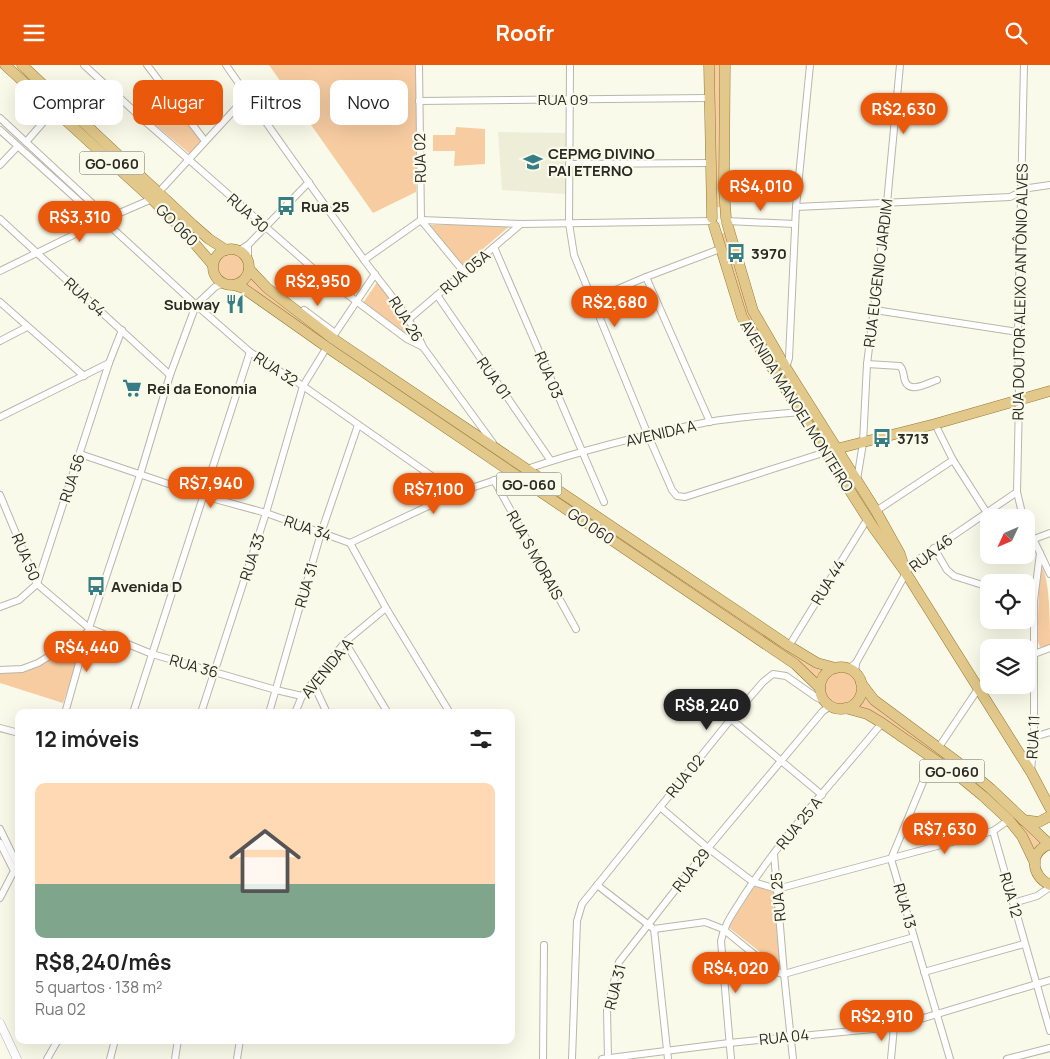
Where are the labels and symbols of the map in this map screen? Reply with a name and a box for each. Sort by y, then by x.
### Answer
street label: RUA 09 [538,89,588,110]
pin: R$2,630 [858,93,950,135]
street label: RUA 02 [409,133,431,183]
place label: CEPMG DIVINO PAI ETERNO [548,143,655,181]
road number: GO-060 [80,151,144,175]
school or university icon: CEPMG DIVINO PAI ETERNO [522,151,544,173]
street label: RUA DOUTOR ALEIXO ANTÔNIO ALVES [1007,163,1033,421]
pin: R$4,010 [715,169,807,212]
street label: RUA 30 [223,189,273,237]
bus stop icon: Rua 25 [275,195,297,217]
place label: Rua 25 [301,196,350,217]
street label: RUA EUGENIO JARDIM [858,197,898,349]
street label: GO 060 [151,199,203,251]
pin: R$3,310 [34,201,126,243]
bus stop icon: 3970 [725,242,747,264]
place label: 3970 [751,243,787,264]
street label: RUA 05A [436,245,495,299]
pin: R$2,950 [272,265,364,307]
street label: RUA 54 [60,273,111,321]
pin: R$2,680 [569,285,661,328]
street label: RUA 26 [384,292,428,346]
restaurant icon: Subway [224,293,246,315]
place label: Subway [164,294,221,315]
street label: AVENIDA MANOEL MONTEIRO [735,316,859,496]
street label: RUA 32 [250,347,302,391]
street label: RUA 03 [530,348,568,402]
street label: RUA 01 [472,353,516,403]
supermarket icon: Rei da Eonomia [121,377,143,399]
place label: Rei da Eonomia [147,378,257,399]
street label: AVENIDA A [624,415,699,451]
bus stop icon: 3713 [871,427,893,449]
place label: 3713 [897,428,929,449]
street label: RUA 56 [54,451,90,505]
pin: R$7,940 [165,467,257,509]
pin: R$7,100 [388,473,480,515]
road number: GO-060 [496,473,562,495]
street label: GO 060 [564,503,618,549]
street label: RUA S MORAIS [502,506,568,604]
north arrow [980,509,1035,564]
street label: RUA 34 [281,510,335,546]
street label: RUA 46 [905,529,957,577]
street label: RUA 50 [7,530,45,584]
street label: RUA 33 [234,531,270,583]
street label: RUA 44 [806,555,850,609]
street label: RUA 31 [290,560,322,610]
bus stop icon: Avenida D [85,575,107,597]
place label: Avenida D [111,576,182,597]
pin: R$4,440 [41,631,133,673]
street label: AVENIDA A [296,633,358,702]
street label: RUA 36 [167,649,221,683]
pin: R$8,240 [661,689,753,731]
street label: RUA 11 [1021,715,1045,759]
street label: RUA 02 [661,750,709,802]
road number: GO-060 [920,759,984,783]
street label: RUA 25 A [771,792,827,854]
pin: R$7,630 [899,813,991,855]
street label: RUA 29 [667,844,715,896]
street label: RUA 12 [995,870,1027,920]
street label: RUA 25 [765,872,791,922]
street label: RUA 13 [889,881,921,931]
pin: R$4,020 [690,951,782,994]
street label: RUA 31 [599,962,631,1012]
pin: R$2,910 [836,999,928,1042]
street label: RUA 04 [758,1024,810,1050]

